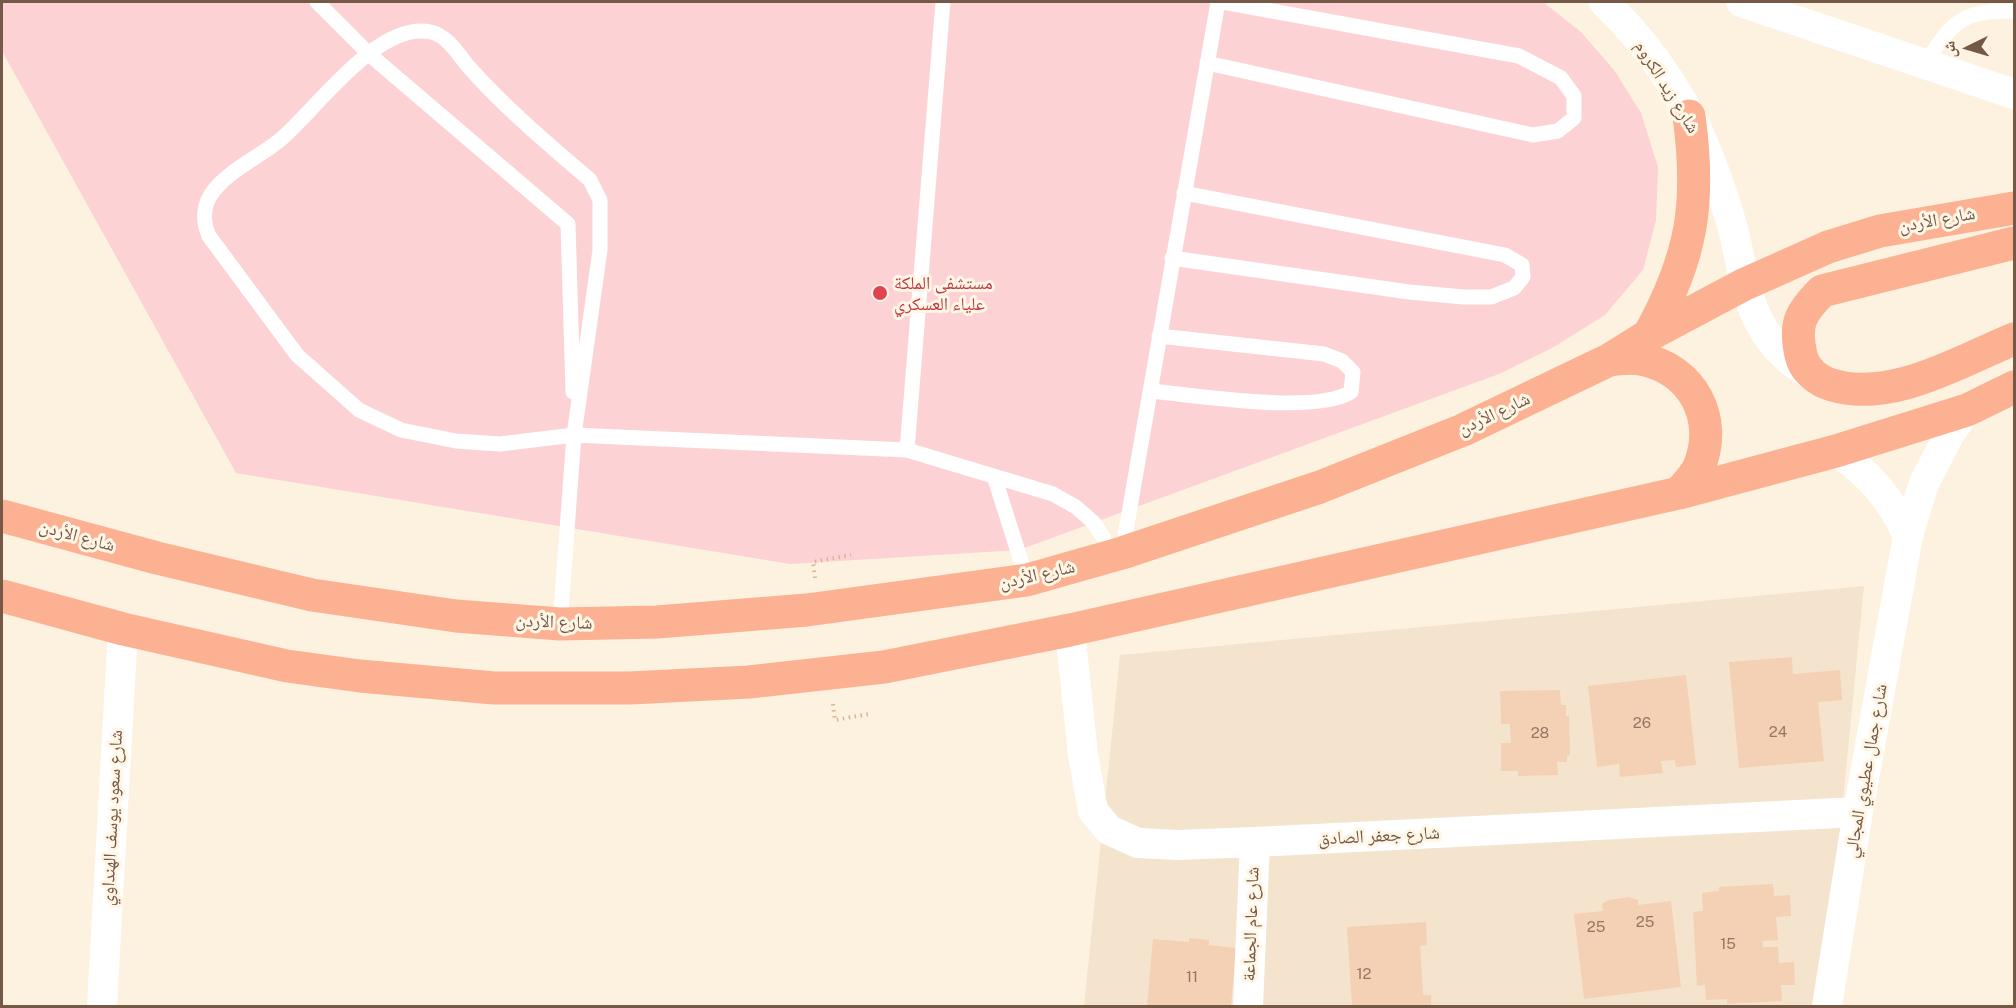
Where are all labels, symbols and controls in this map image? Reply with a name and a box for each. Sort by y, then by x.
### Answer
north arrow [1938,18,1998,78]
street label: شارع زيد الكروم [1630,37,1704,137]
text: ش [1939,40,1960,59]
street label: شارع الأردن [1897,203,1977,237]
place label: مستشفى الملكة علياء العسكري [894,272,993,314]
marker: مستشفى الملكة علياء العسكري [871,284,889,302]
street label: شارع الأردن [1454,388,1534,440]
street label: شارع الأردن [37,516,117,556]
street label: شارع الأردن [997,556,1077,594]
street label: شارع الأردن [515,610,593,634]
street label: شارع جمال عطيوي المجالي [1840,682,1892,860]
house number: 26 [1633,714,1651,732]
house number: 24 [1769,723,1787,741]
house number: 28 [1531,724,1549,742]
street label: شارع سعود يوسف الهنداوي [97,729,127,907]
street label: شارع جعفر الصادق [1318,822,1440,850]
street label: شارع عام الجماعة [1238,866,1264,982]
house number: 25 [1636,913,1654,931]
house number: 25 [1587,918,1605,936]
house number: 15 [1720,935,1736,953]
house number: 12 [1356,965,1372,983]
house number: 11 [1186,968,1198,986]

